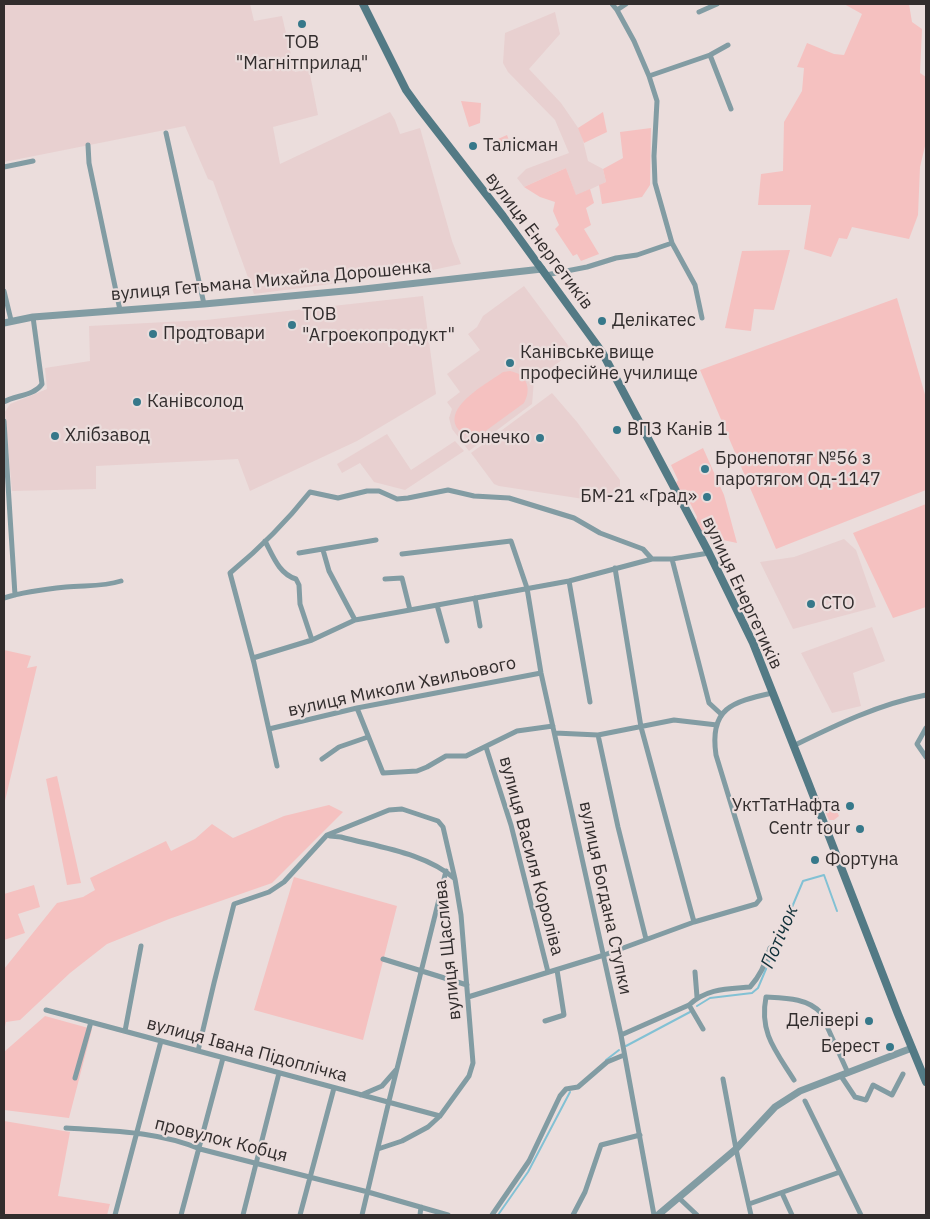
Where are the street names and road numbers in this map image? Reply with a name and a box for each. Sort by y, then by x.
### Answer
street label: вулиця Енергетиків [480,168,598,314]
street label: вулиця Гетьмана Михайла Дорошенка [110,256,432,306]
street label: вулиця Енергетиків [697,513,787,673]
street label: вулиця Миколи Хвильового [286,652,518,722]
street label: вулиця Василя Короліва [494,754,568,958]
street label: вулиця Богдана Ступки [574,799,636,997]
street label: вулиця Щаслива [430,879,466,1021]
street label: вулиця Івана Підоплічка [144,1013,350,1087]
street label: провулок Кобця [152,1113,290,1167]

